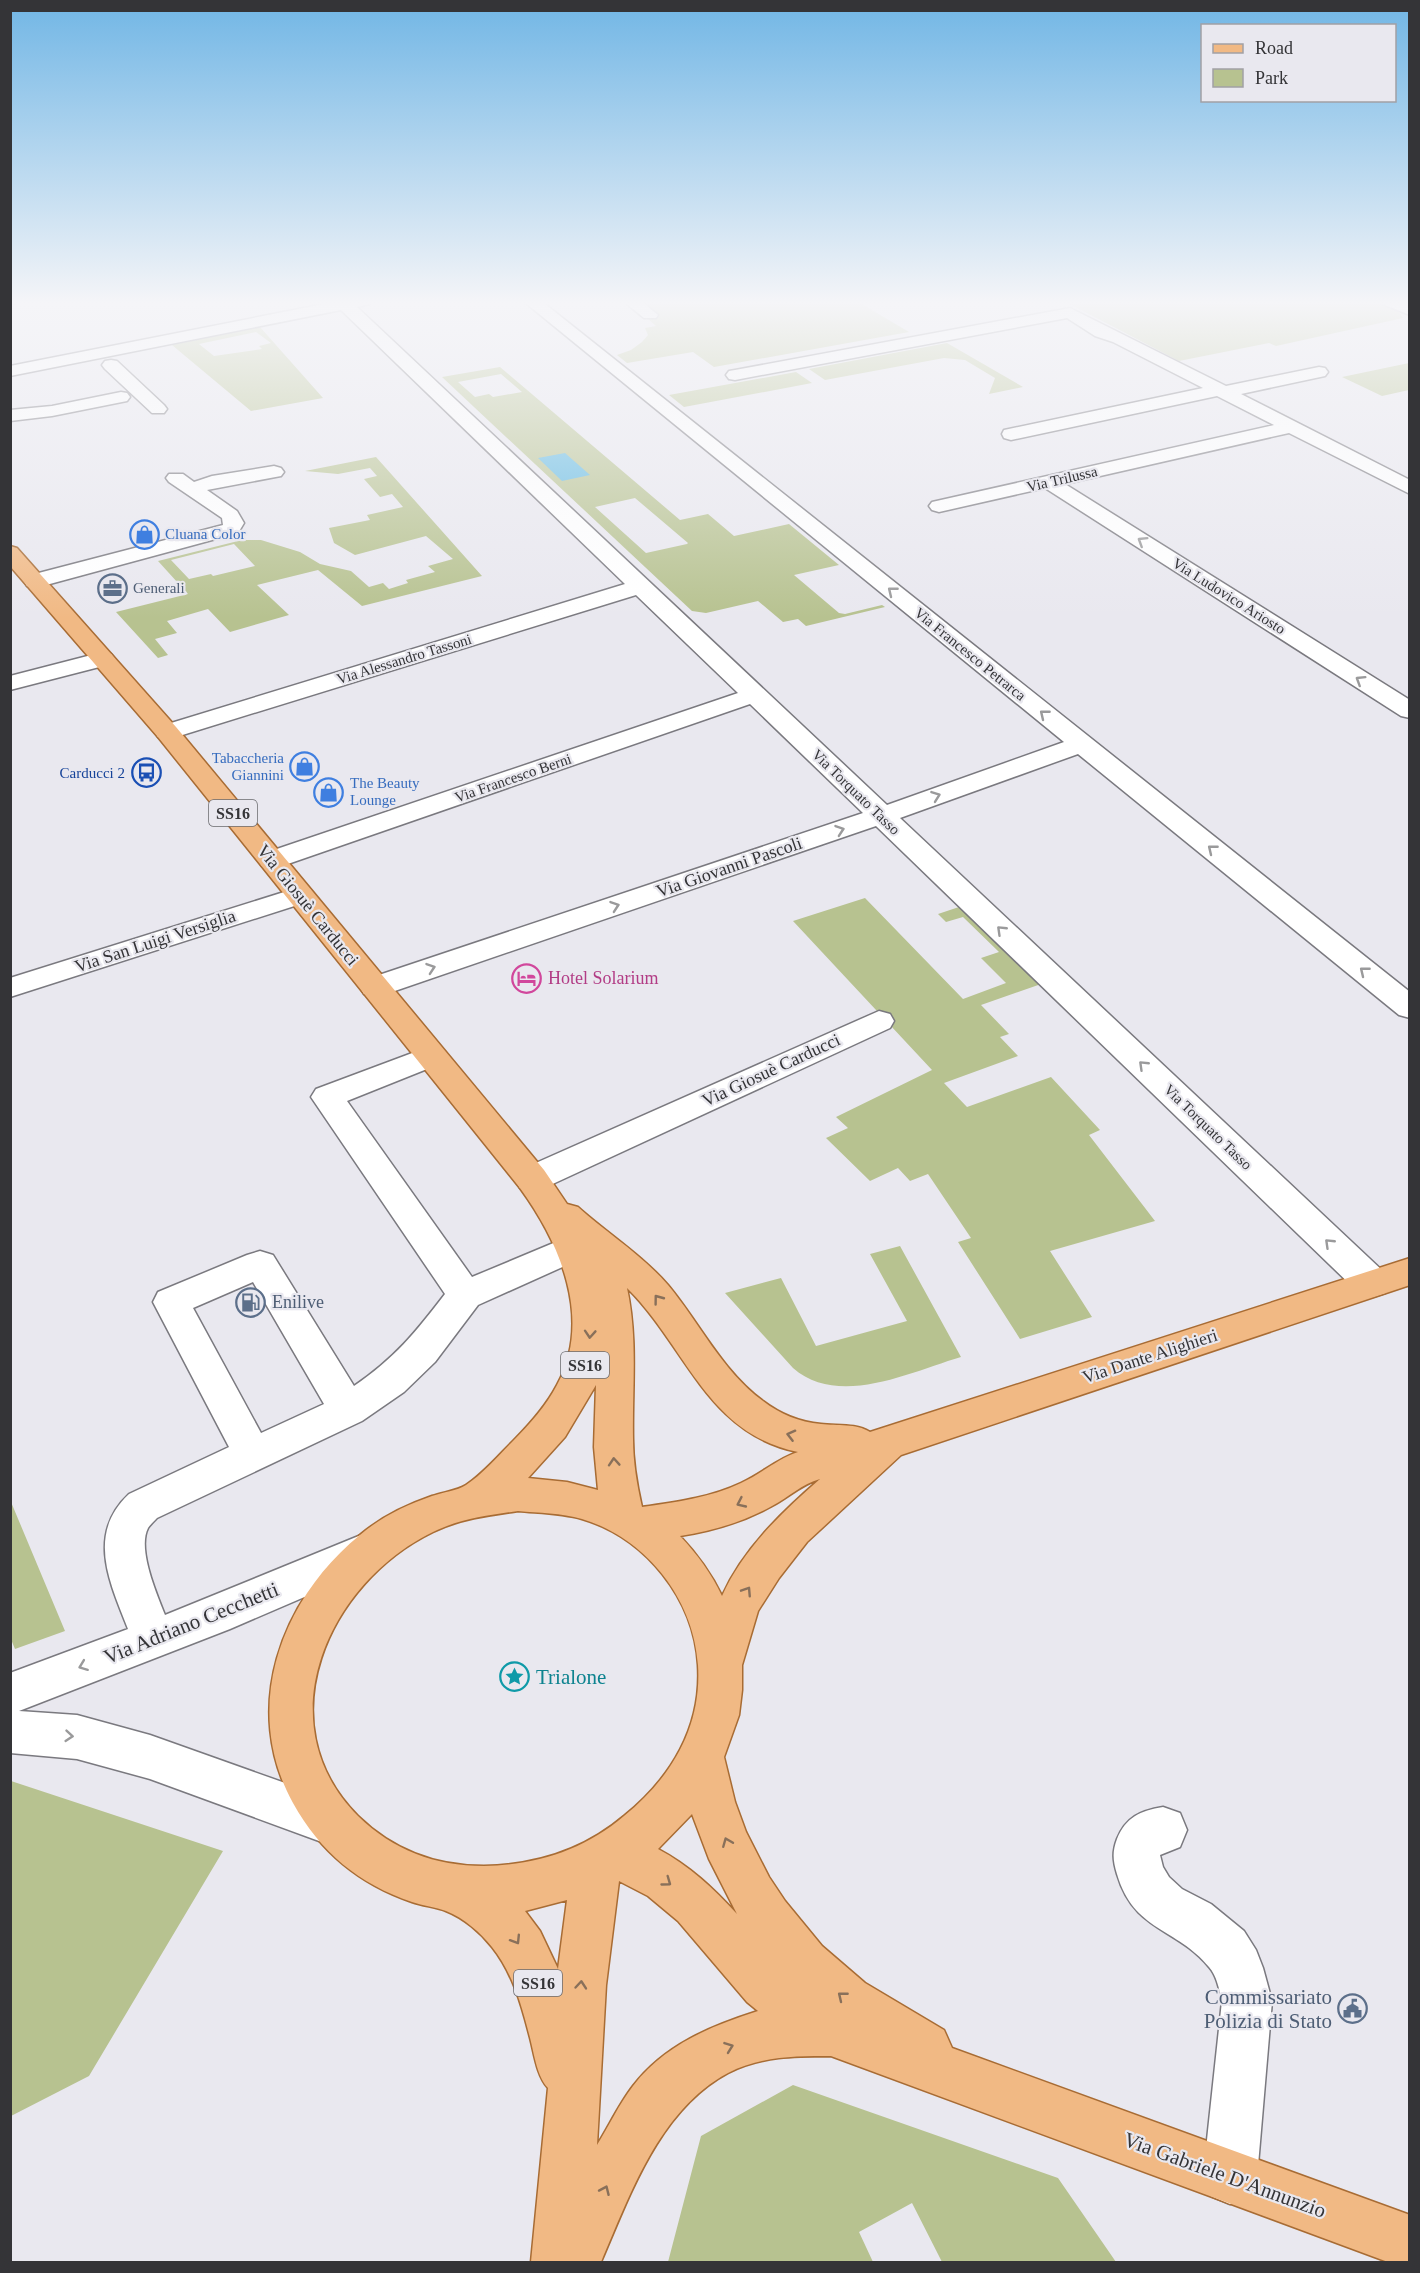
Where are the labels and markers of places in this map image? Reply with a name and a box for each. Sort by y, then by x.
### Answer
shop icon: Cluana Color [128,518,160,550]
place label: Cluana Color [165,526,245,542]
office icon: Generali [96,572,128,604]
place label: Generali [133,580,185,596]
place label: Tabaccheria Giannini [212,750,284,783]
shop icon: Tabaccheria Giannini [289,751,321,783]
bus stop icon: Carducci 2 [130,757,162,789]
place label: Carducci 2 [60,765,125,781]
place label: The Beauty Lounge [350,775,420,808]
shop icon: The Beauty Lounge [313,776,345,808]
hotel icon: Hotel Solarium [511,962,543,994]
place label: Hotel Solarium [548,968,659,988]
fuel station icon: Enilive [235,1286,267,1318]
place label: Enilive [272,1292,324,1312]
place icon: Trialone [499,1661,531,1693]
place label: Trialone [536,1665,606,1689]
place label: Commissariato Polizia di Stato [1204,1985,1332,2033]
public building icon: Commissariato Polizia di Stato [1337,1993,1369,2025]

